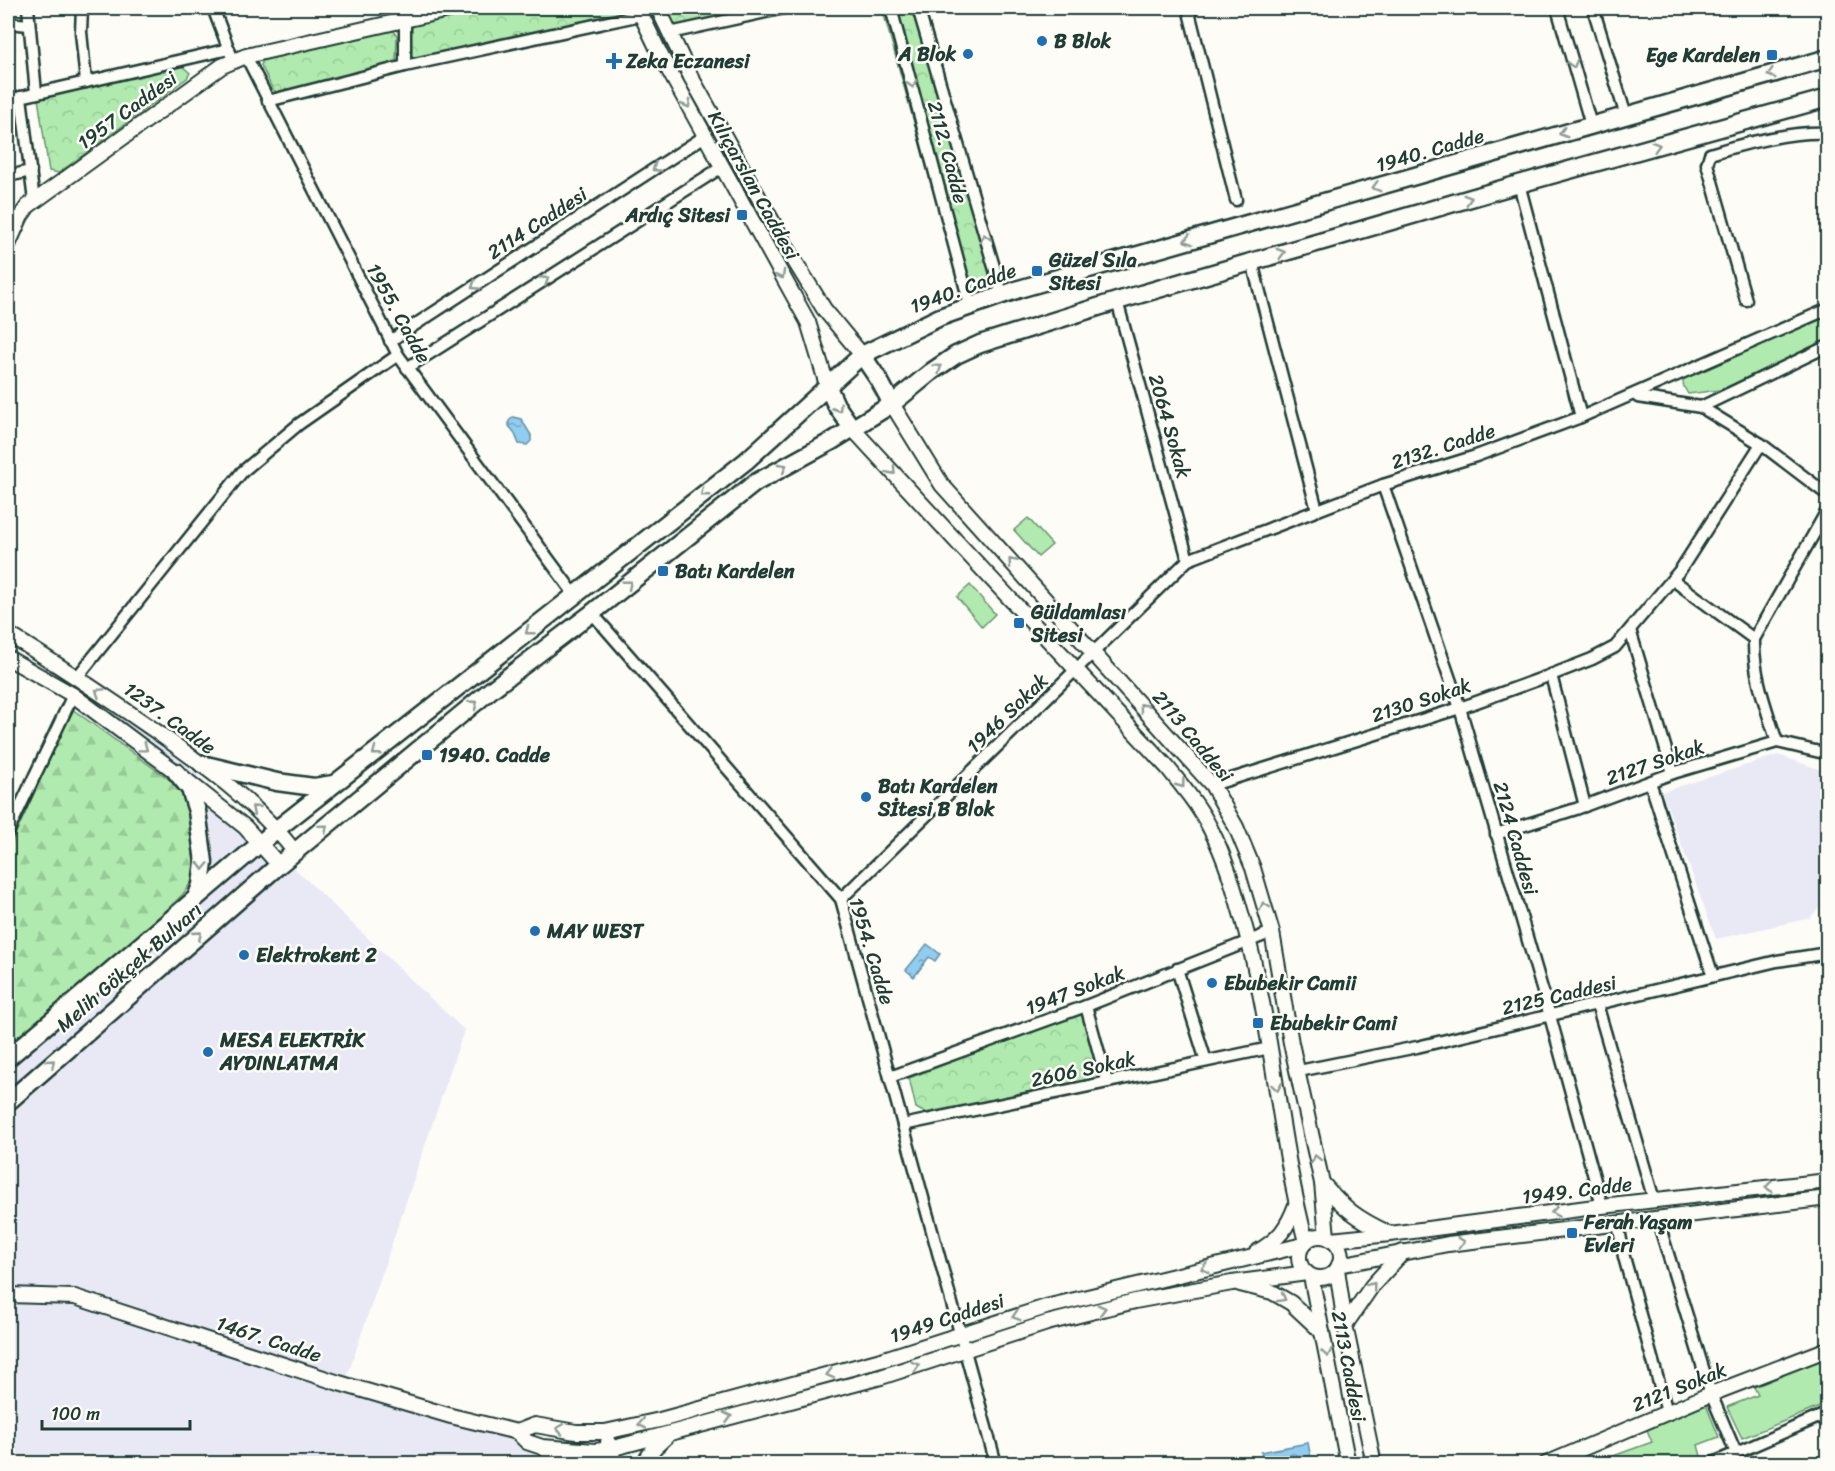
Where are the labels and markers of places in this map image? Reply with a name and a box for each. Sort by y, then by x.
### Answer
place label: B Blok [1054,24,1112,59]
marker: B Blok [1035,34,1049,48]
place label: A Blok [898,37,956,72]
place label: Ege Kardelen [1646,38,1760,73]
place label: Zeka Eczanesi [625,44,751,79]
marker: A Blok [961,47,975,61]
marker: Ege Kardelen [1765,48,1779,62]
marker: Zeka Eczanesi [607,54,621,68]
place label: Ardıç Sitesi [625,198,731,233]
marker: Ardıç Sitesi [735,208,749,222]
place label: Güzel Sıla Sitesi [1048,243,1137,301]
marker: Güzel Sıla Sitesi [1030,264,1044,278]
place label: Batı Kardelen [675,554,795,589]
marker: Batı Kardelen [656,564,670,578]
place label: Güldamlası Sitesi [1030,595,1127,653]
marker: Güldamlası Sitesi [1012,616,1026,630]
place label: 1940. Cadde [439,738,551,773]
marker: 1940. Cadde [420,748,434,762]
place label: Batı Kardelen Sİtesi B Blok [877,769,998,827]
marker: Batı Kardelen Sİtesi B Blok [859,790,873,804]
place label: MAY WEST [546,914,644,949]
marker: MAY WEST [528,924,542,938]
place label: Elektrokent 2 [256,938,377,973]
marker: Elektrokent 2 [237,948,251,962]
place label: Ebubekir Camii [1224,966,1358,1001]
marker: Ebubekir Camii [1205,976,1219,990]
place label: Ebubekir Cami [1270,1006,1398,1041]
marker: Ebubekir Cami [1251,1016,1265,1030]
place label: MESA ELEKTRİK AYDINLATMA [219,1023,366,1081]
marker: MESA ELEKTRİK AYDINLATMA [201,1045,215,1059]
place label: Ferah Yaşam Evleri [1583,1205,1693,1263]
marker: Ferah Yaşam Evleri [1565,1226,1579,1240]

